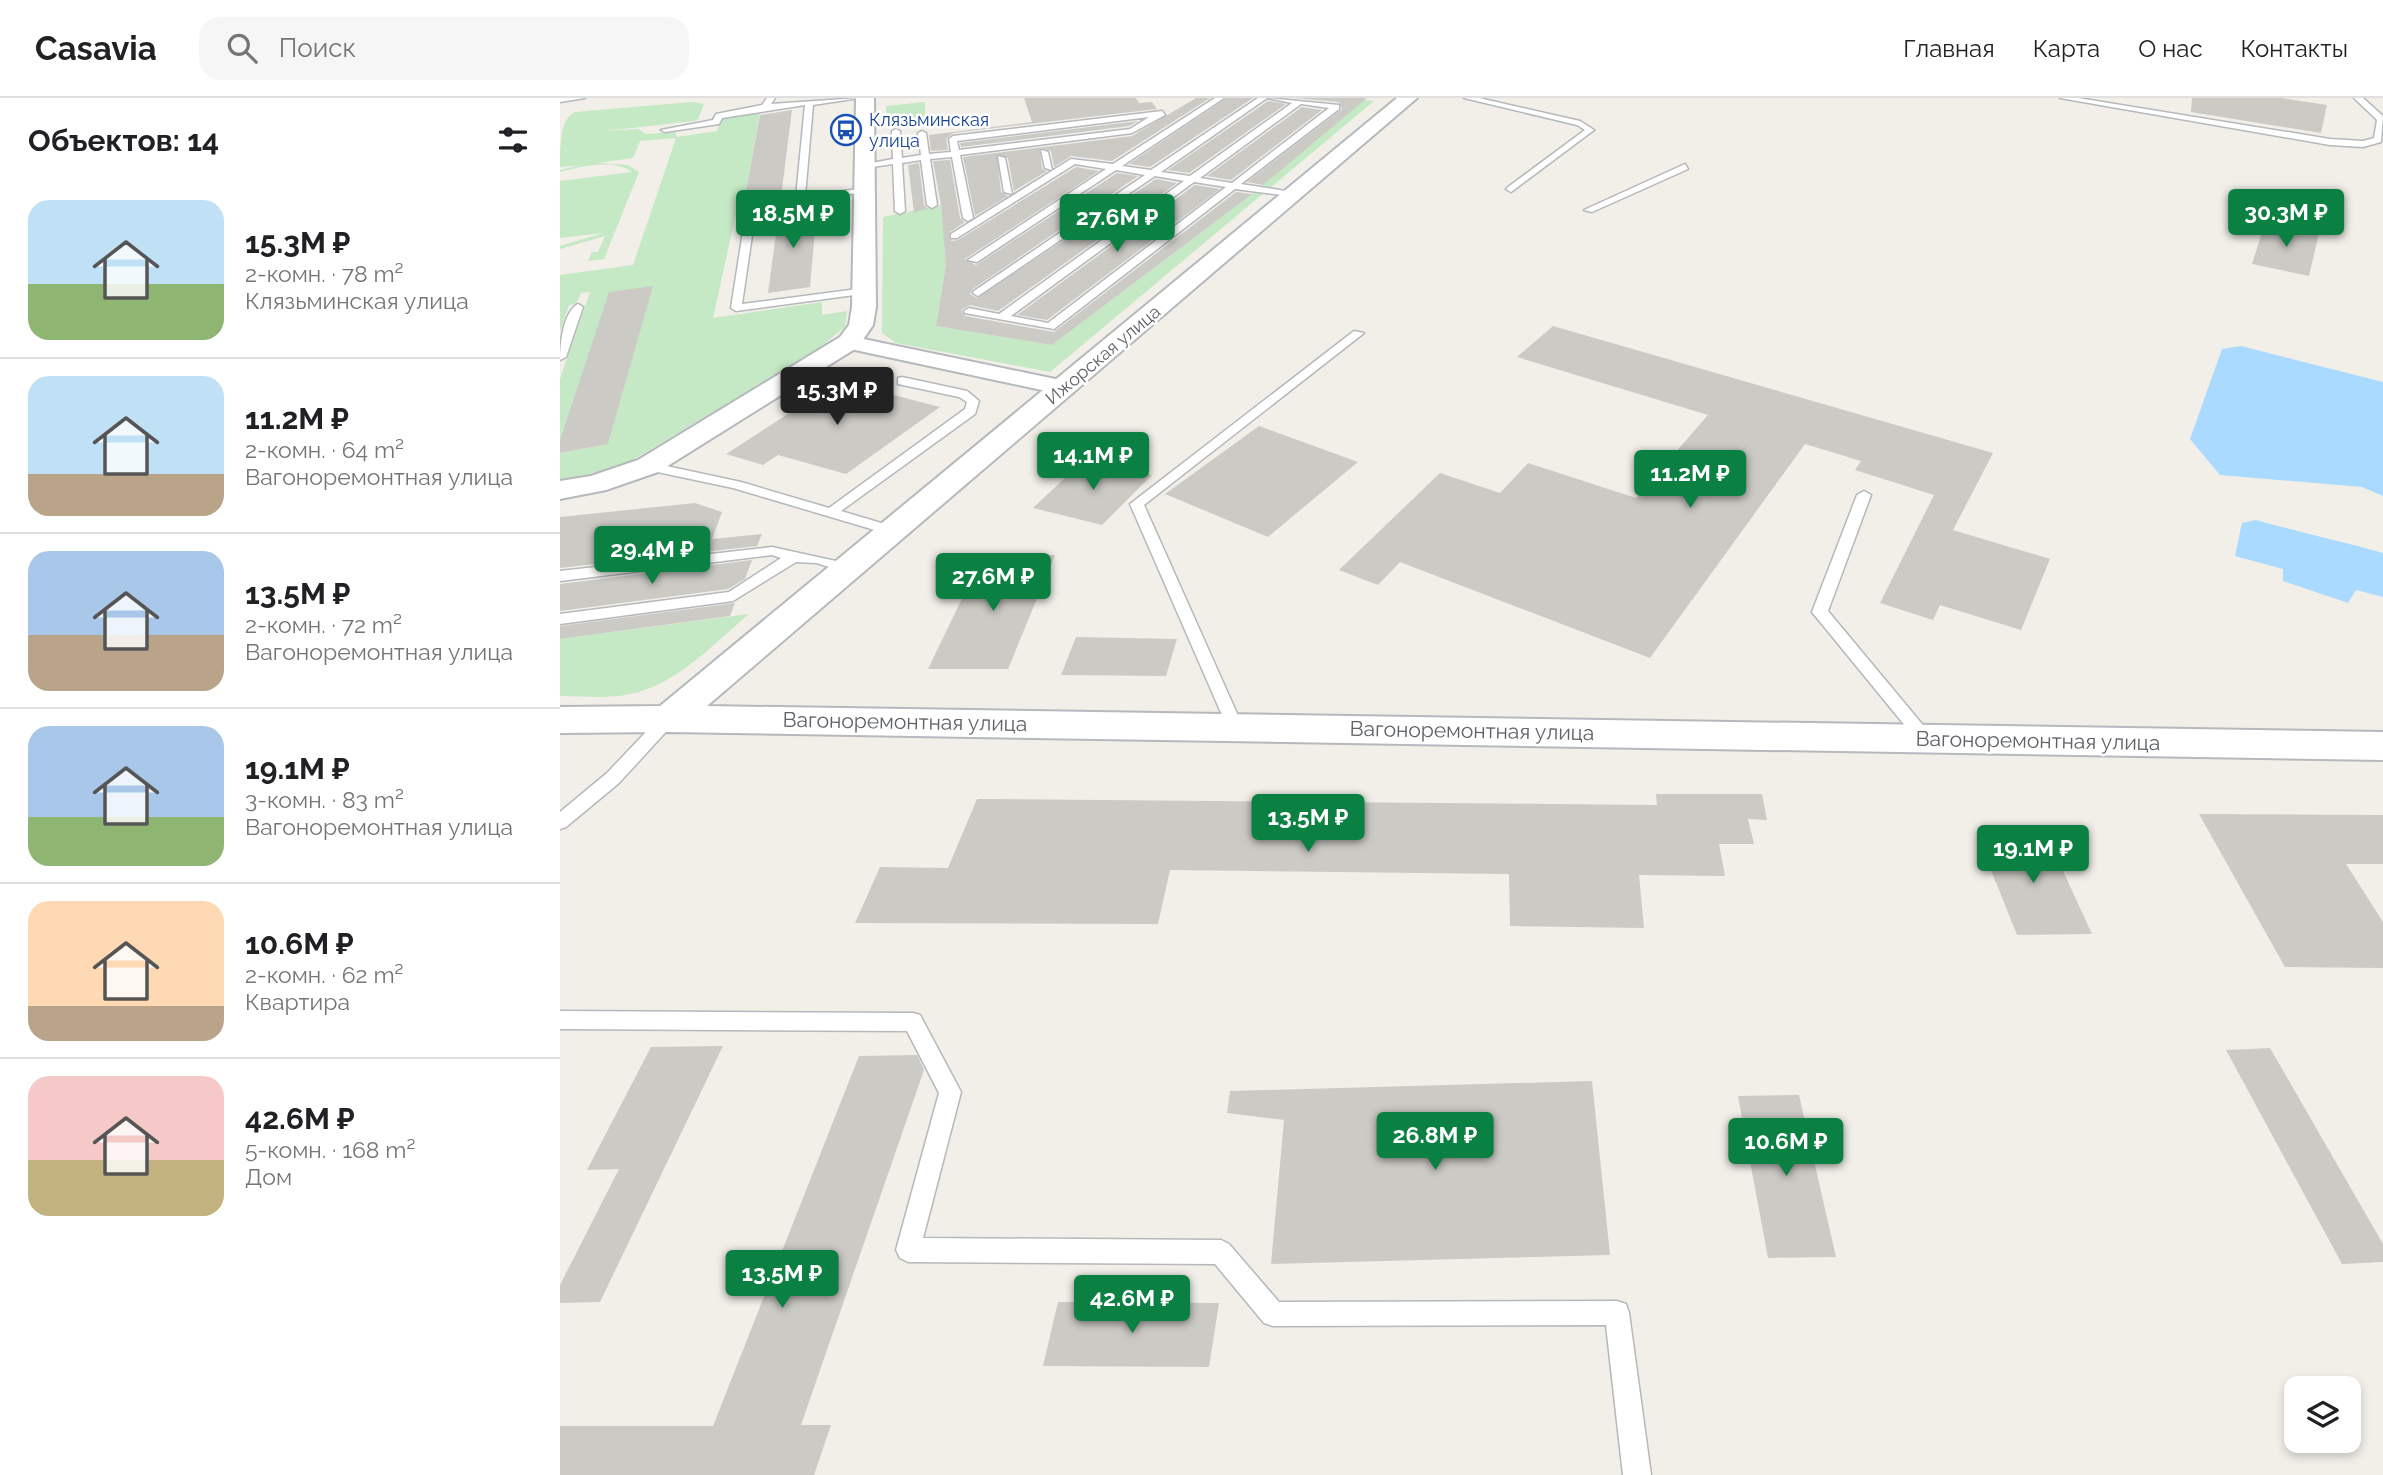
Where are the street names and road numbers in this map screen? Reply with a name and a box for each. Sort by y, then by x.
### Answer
street label: Ижорская улица [1041,301,1164,409]
street label: Вагоноремонтная улица [782,707,1028,736]
street label: Вагоноремонтная улица [1349,716,1595,745]
street label: Вагоноремонтная улица [1915,726,2161,755]

